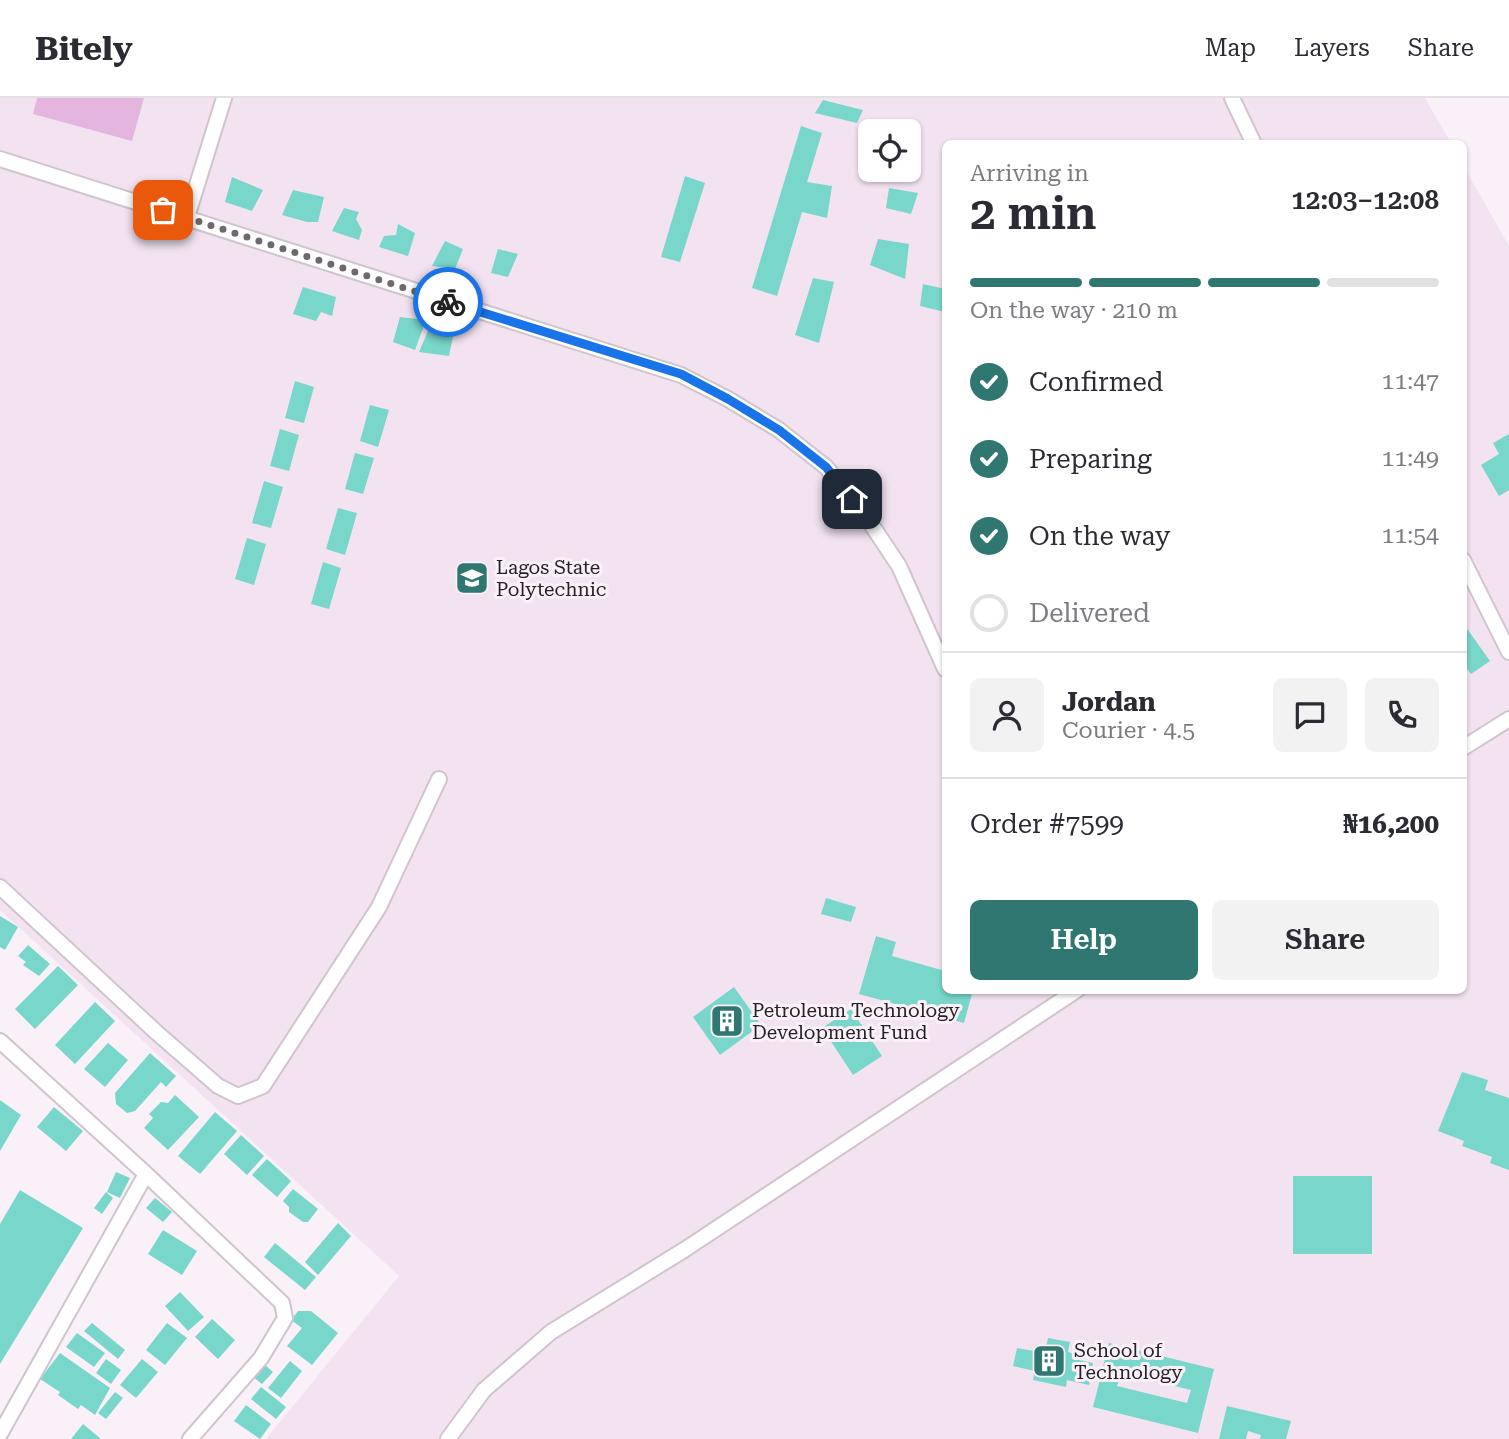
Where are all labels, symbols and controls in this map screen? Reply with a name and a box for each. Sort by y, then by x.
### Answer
text: Bitely [35,29,133,68]
text: Map [1205,34,1256,62]
text: Layers [1294,34,1370,62]
text: Share [1408,34,1474,62]
map controls [858,119,921,182]
button: locate [858,119,921,182]
text: Arriving in [970,160,1089,187]
pin [133,180,193,240]
text: 12:03–12:08 [1291,185,1439,215]
text: 2 min [970,186,1097,240]
icon: bag [144,191,182,229]
courier [413,267,483,337]
icon: bike [429,283,467,321]
text: On the way · 210 m [970,297,1178,324]
icon: check [970,363,1008,401]
text: Confirmed [1029,367,1164,397]
text: 11:47 [1382,368,1439,395]
icon: check [970,440,1008,478]
text: Preparing [1029,444,1152,474]
text: 11:49 [1382,445,1439,472]
pin [822,469,882,529]
icon: home [833,480,871,518]
icon: check [970,517,1008,555]
text: On the way [1029,521,1170,551]
text: 11:54 [1382,522,1439,549]
place label: Lagos State Polytechnic [496,556,606,601]
school or university icon: Lagos State Polytechnic [453,559,491,597]
text: Delivered [1029,598,1150,628]
button: person [970,678,1044,752]
button: chat [1273,678,1347,752]
button: phone [1365,678,1439,752]
text: Jordan [1062,687,1156,717]
text: Courier · 4.5 [1062,717,1195,744]
text: Order #7599 [970,809,1124,839]
text: ₦16,200 [1343,809,1439,839]
button: Help [970,900,1198,980]
button: Share [1212,900,1439,980]
place label: Petroleum Technology Development Fund [752,999,960,1044]
building icon: Petroleum Technology Development Fund [708,1002,746,1040]
place label: School of Technology [1074,1339,1183,1384]
building icon: School of Technology [1030,1342,1068,1380]

